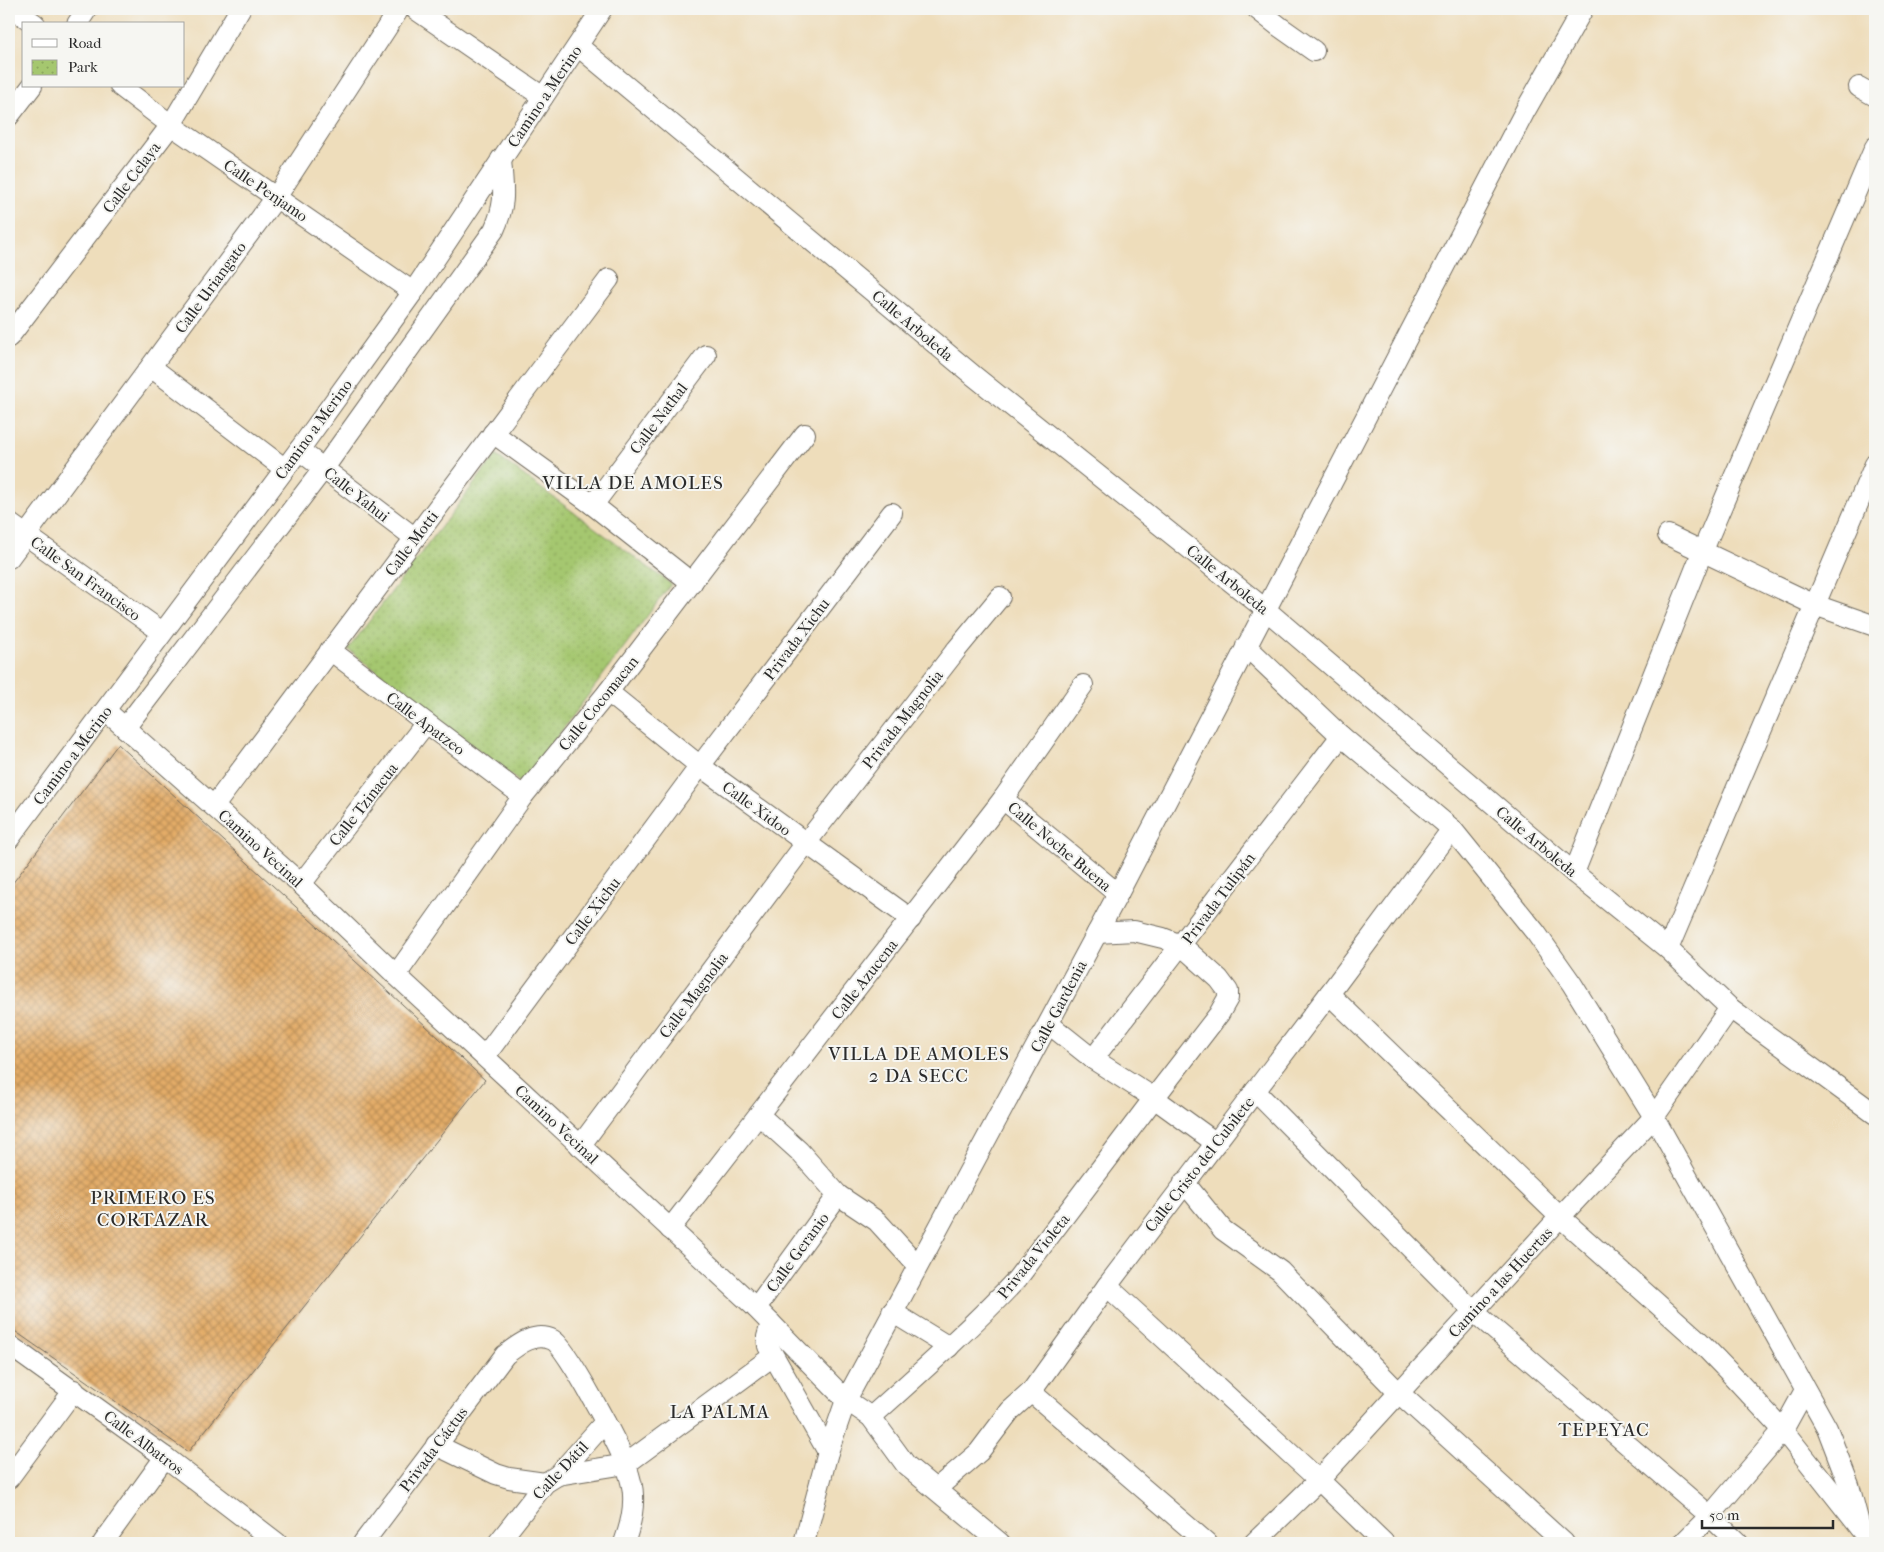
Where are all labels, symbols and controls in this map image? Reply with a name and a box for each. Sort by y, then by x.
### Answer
legend [22,22,185,88]
text: Road [68,34,102,52]
street label: Camino a Merino [503,42,586,151]
text: Park [68,58,98,76]
street label: Calle Celaya [98,137,165,217]
street label: Calle Penjamo [220,155,311,226]
street label: Calle Uriangato [171,238,250,337]
street label: Calle Arboleda [868,286,958,365]
street label: Camino a Merino [271,376,356,483]
street label: Calle Nathal [626,379,692,458]
street label: Calle Yahui [320,463,393,526]
district label: VILLA DE AMOLES [541,472,724,494]
street label: Calle Motti [381,507,442,580]
street label: Calle San Francisco [27,532,144,625]
street label: Calle Arboleda [1183,541,1273,619]
street label: Privada Xichu [759,595,833,684]
street label: Calle Cocomacan [554,651,643,755]
street label: Privada Magnolia [858,666,947,772]
street label: Calle Apatzeo [383,688,469,759]
street label: Camino a Merino [29,702,116,809]
street label: Calle Tzinacua [325,758,402,850]
street label: Calle Xidoo [719,777,795,840]
street label: Calle Noche Buena [1004,798,1116,896]
street label: Calle Arboleda [1492,802,1582,881]
street label: Camino Vecinal [214,805,307,892]
street label: Privada Tulipán [1178,848,1259,948]
street label: Calle Xichu [561,874,624,949]
street label: Calle Azucena [827,935,902,1023]
street label: Calle Magnolia [655,948,732,1042]
street label: Calle Gardenia [1026,956,1091,1056]
district label: VILLA DE AMOLES 2 DA SECC [827,1043,1010,1087]
street label: Camino Vecinal [511,1081,603,1168]
street label: Calle Cristo del Cubilete [1141,1093,1258,1236]
district label: PRIMERO ES CORTAZAR [90,1187,216,1231]
street label: Calle Geranio [762,1209,833,1296]
street label: Privada Violeta [993,1209,1074,1303]
street label: Camino a las Huertas [1444,1223,1557,1342]
district label: LA PALMA [670,1401,770,1423]
street label: Privada Cáctus [395,1403,472,1496]
street label: Calle Albatros [100,1406,187,1479]
district label: TEPEYAC [1558,1419,1650,1441]
street label: Calle Dátil [529,1437,592,1503]
scale bar [1702,1497,1833,1529]
text: 50 m [1709,1506,1740,1524]

